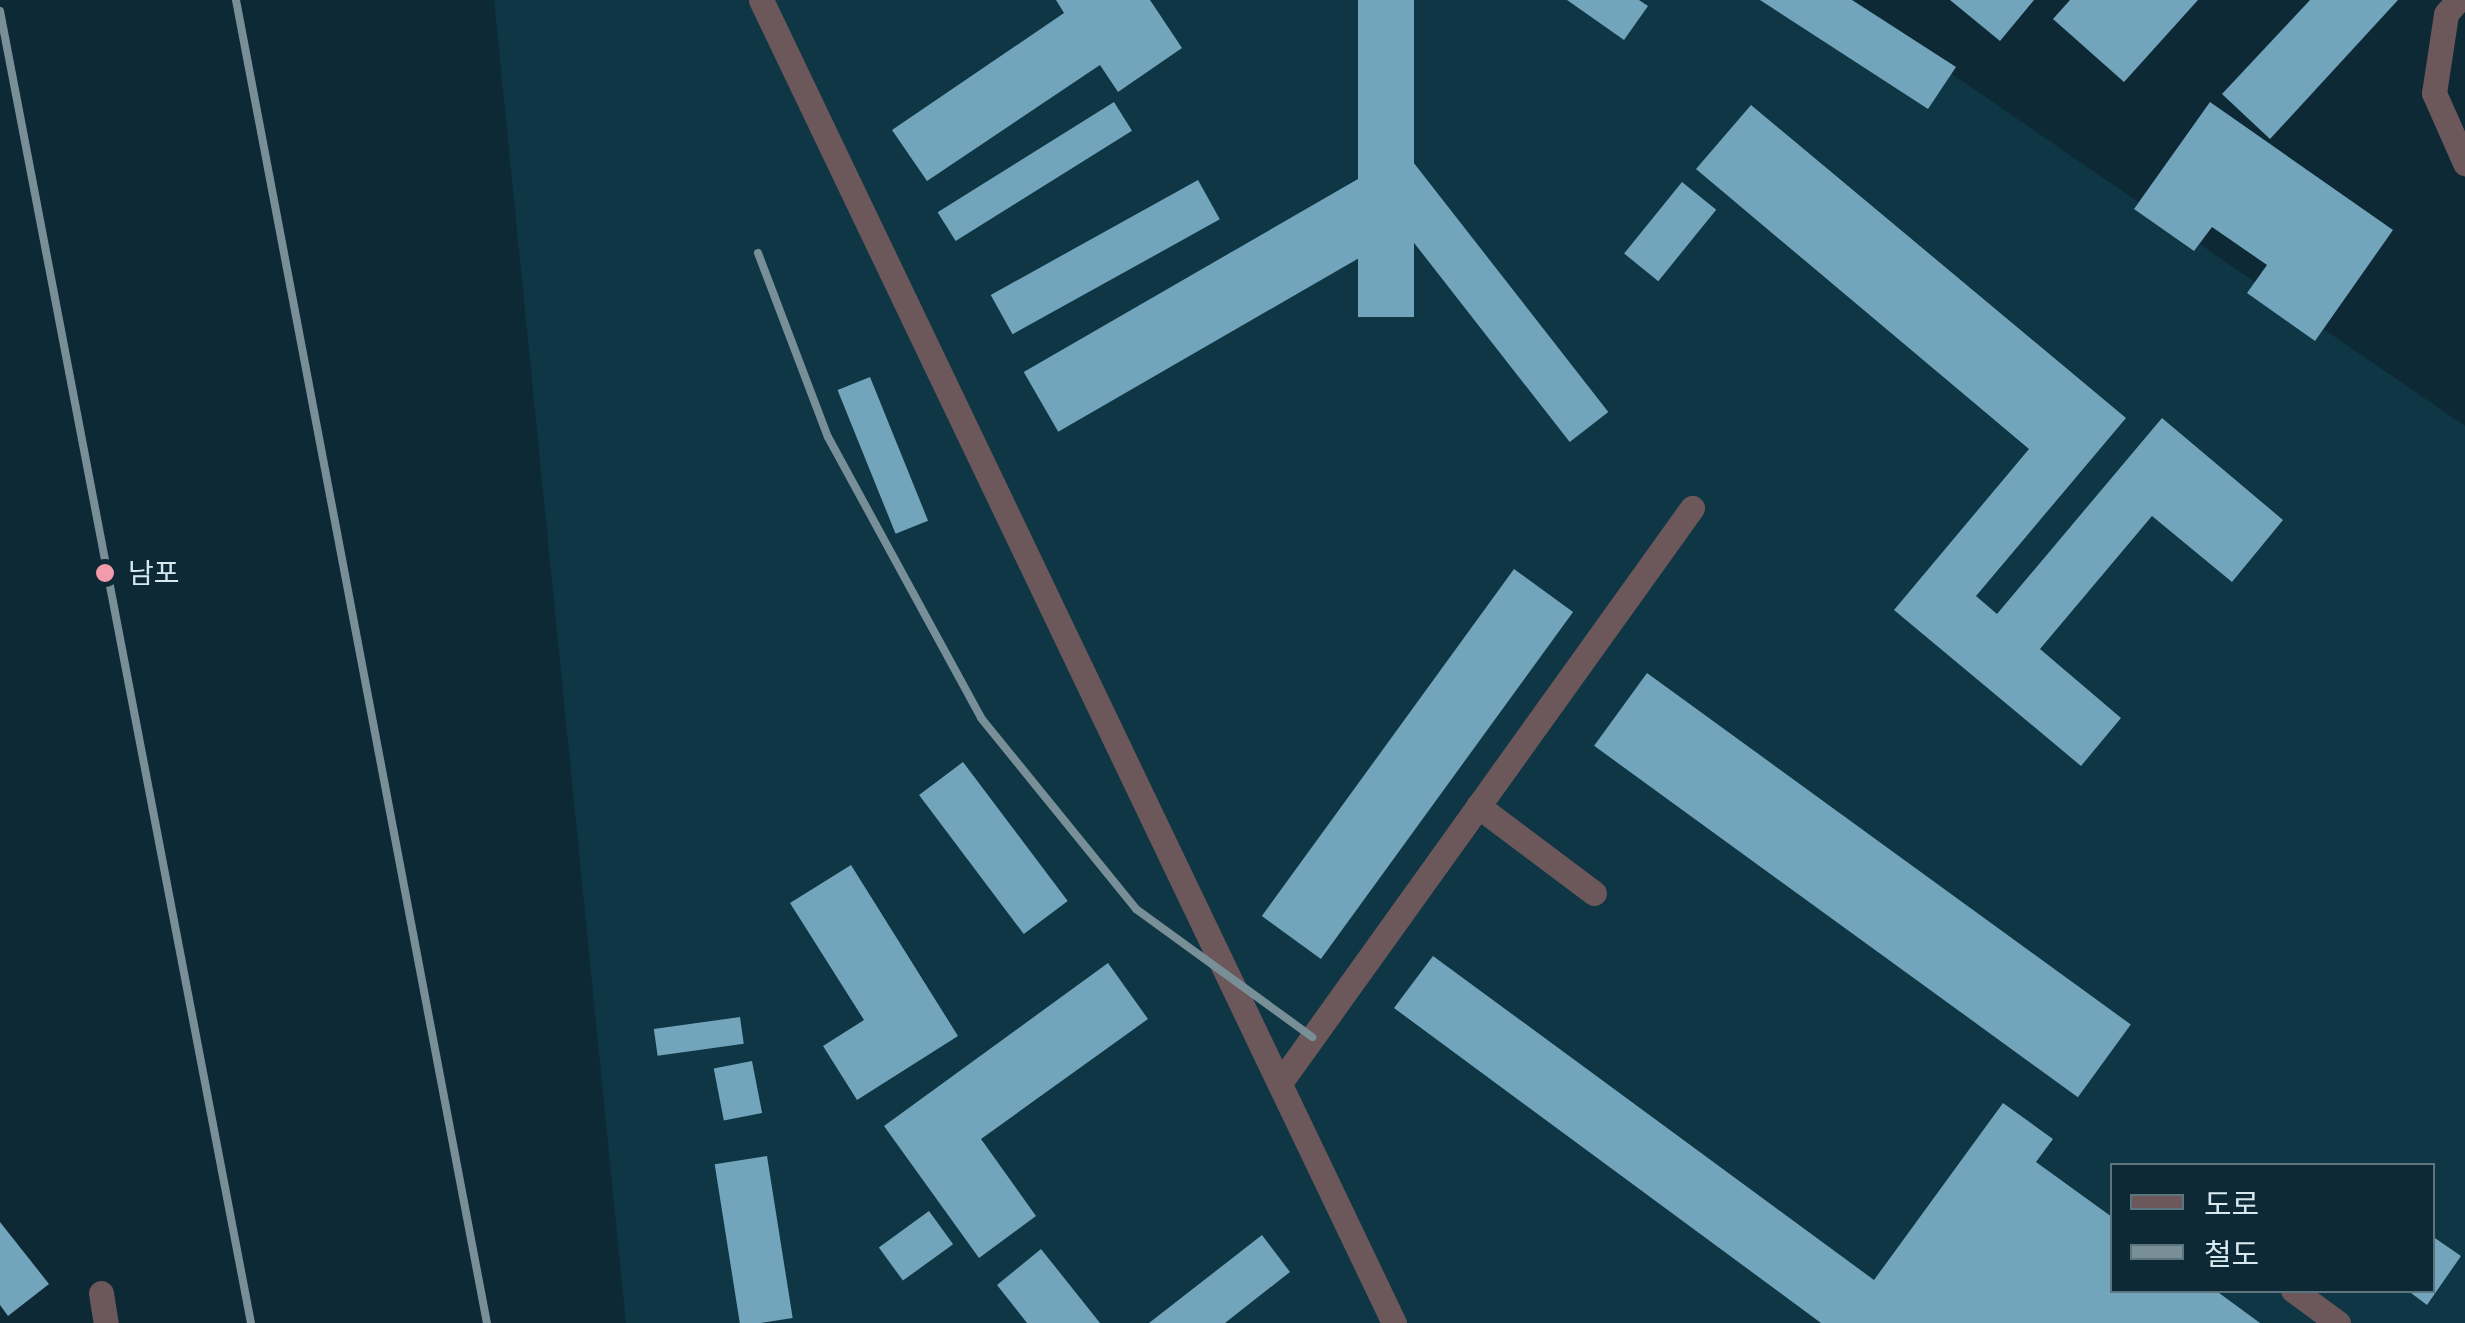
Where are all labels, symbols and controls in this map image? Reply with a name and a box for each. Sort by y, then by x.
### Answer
place label: 남포 [128,556,180,590]
marker: 남포 [92,560,118,586]
legend [2110,1163,2435,1293]
text: 도로 [2204,1186,2259,1222]
text: 철도 [2204,1236,2259,1272]

